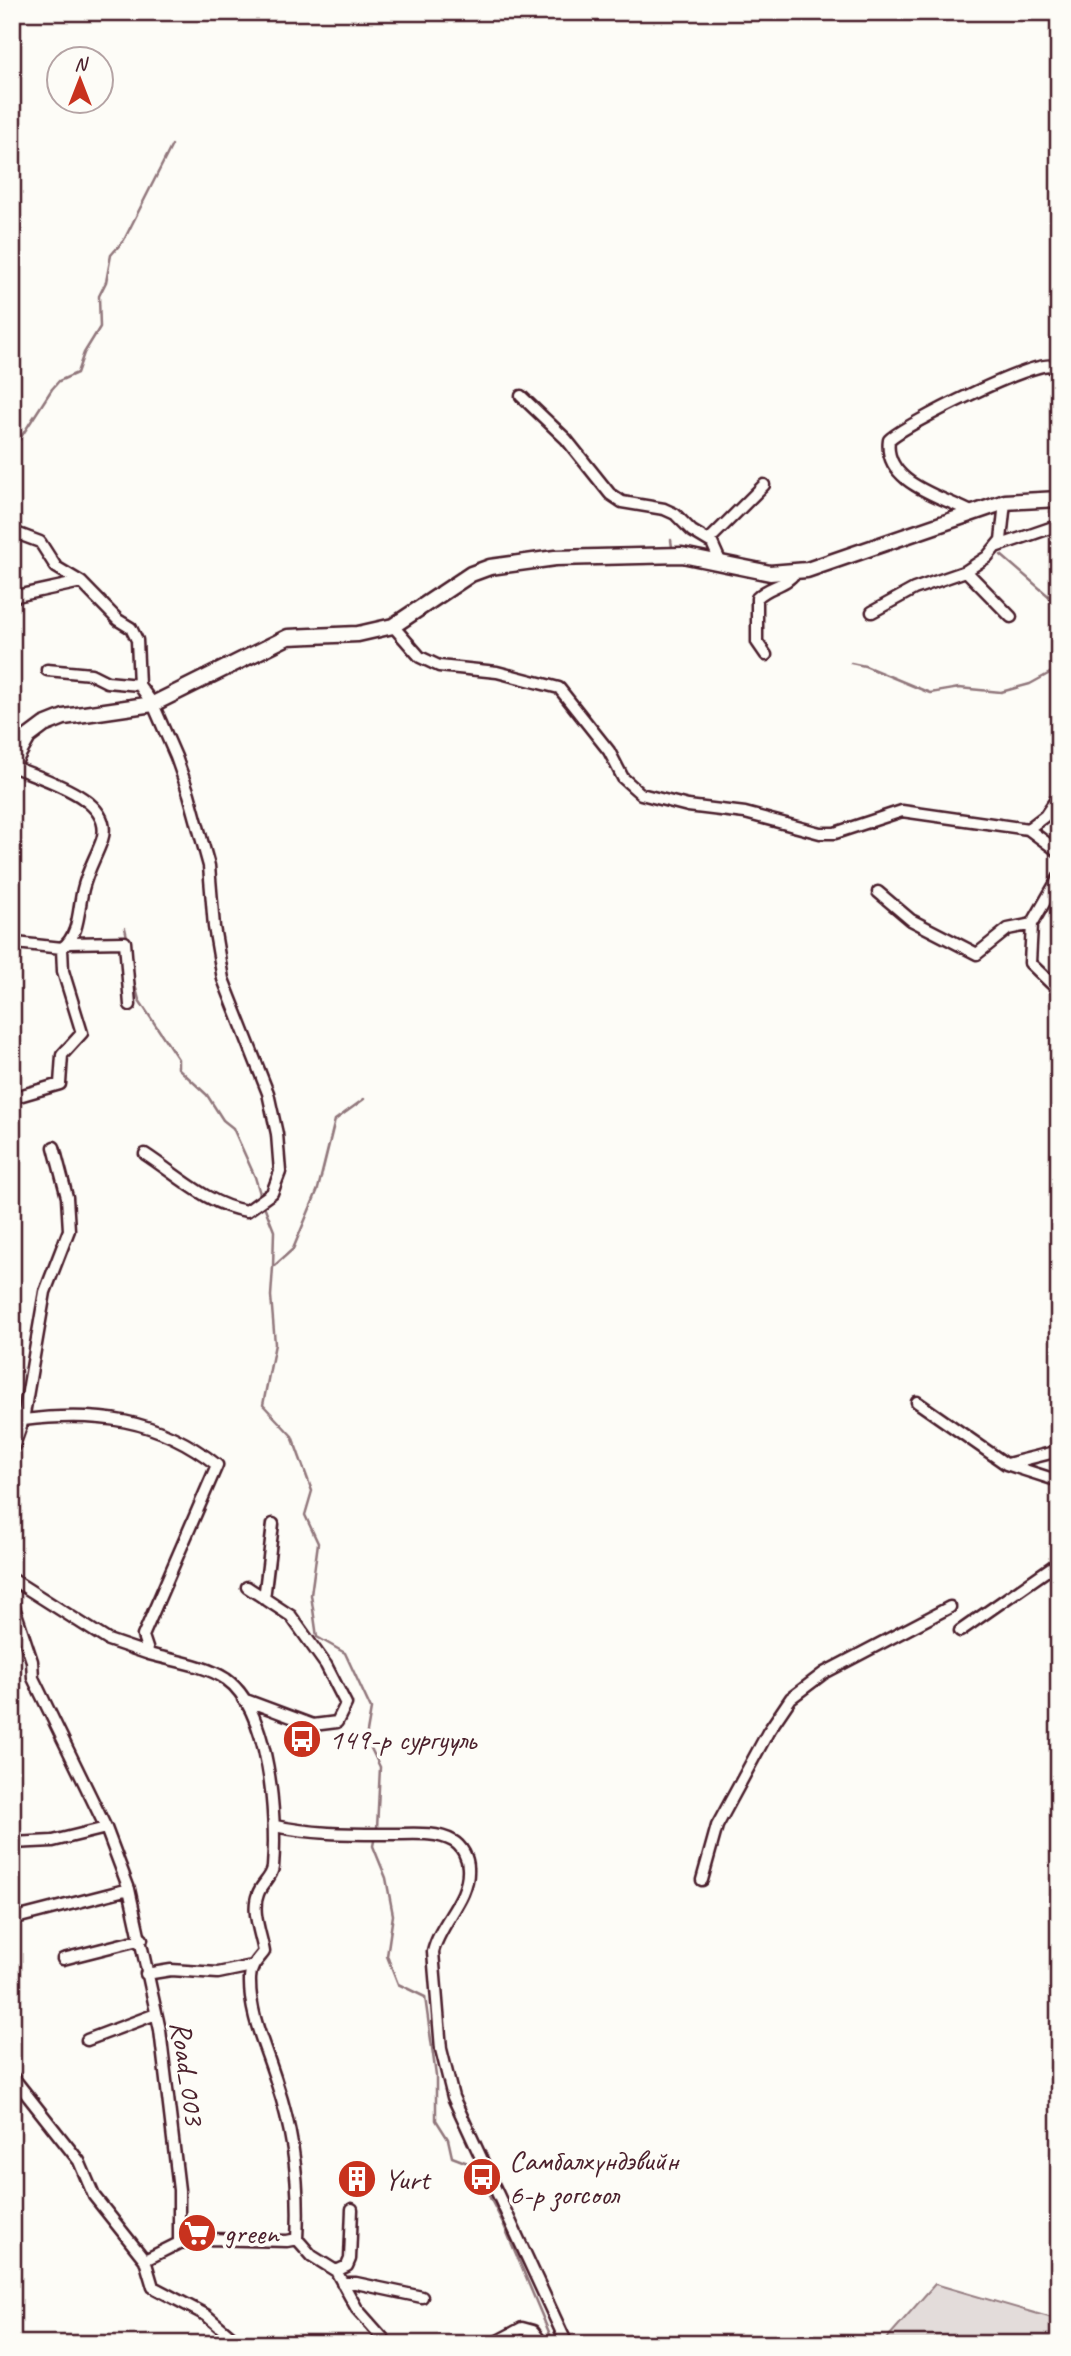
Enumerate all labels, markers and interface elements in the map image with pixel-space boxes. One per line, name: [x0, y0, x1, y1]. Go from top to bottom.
north arrow: [46, 46, 116, 116]
text: N: [74, 52, 89, 76]
bus stop icon: 149-р сургууль: [281, 1718, 323, 1760]
place label: 149-р сургууль: [329, 1720, 478, 1758]
street label: Road_003: [162, 2019, 214, 2130]
place label: Самбалхүндэвийн 6-р зогсоол: [509, 2141, 680, 2213]
bus stop icon: Самбалхүндэвийн 6-р зогсоол: [461, 2156, 503, 2198]
building icon: Yurt: [336, 2158, 378, 2200]
place label: Yurt: [384, 2160, 432, 2198]
supermarket icon: green: [176, 2212, 218, 2254]
place label: green: [224, 2214, 280, 2252]

